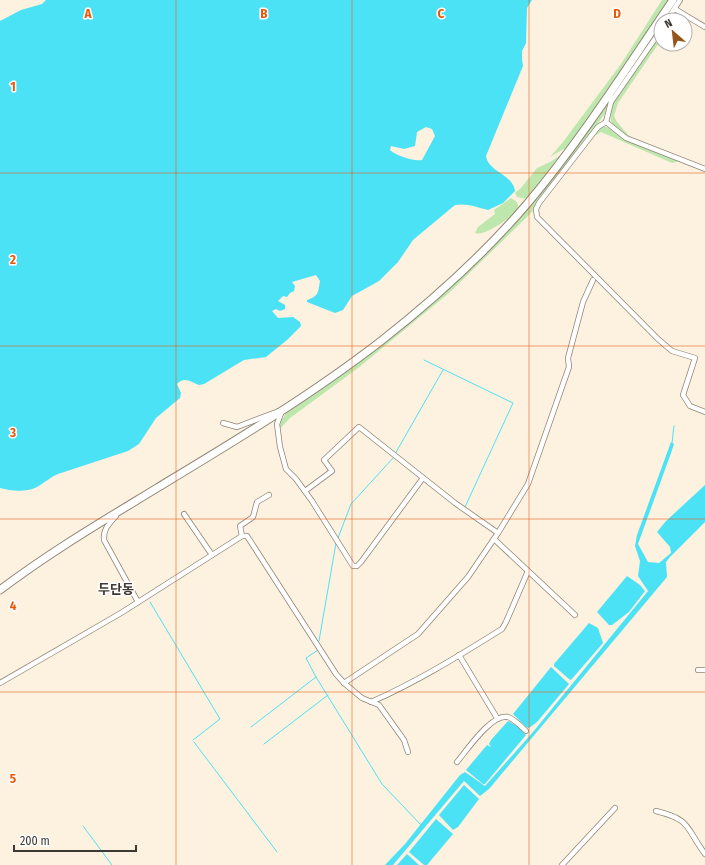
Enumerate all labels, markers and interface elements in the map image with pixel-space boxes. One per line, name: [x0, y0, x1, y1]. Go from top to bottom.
text: A: [83, 6, 92, 21]
text: B: [260, 6, 268, 21]
text: C: [438, 6, 445, 21]
text: D: [613, 6, 621, 21]
north arrow: [653, 12, 693, 52]
text: N: [663, 16, 675, 31]
text: 1: [10, 79, 16, 94]
text: 2: [9, 252, 16, 267]
text: 3: [9, 425, 16, 440]
district label: 두단동: [98, 582, 134, 597]
text: 4: [10, 598, 17, 613]
text: 5: [10, 771, 16, 786]
scale bar: [14, 827, 136, 853]
text: 200 m: [20, 834, 50, 848]

